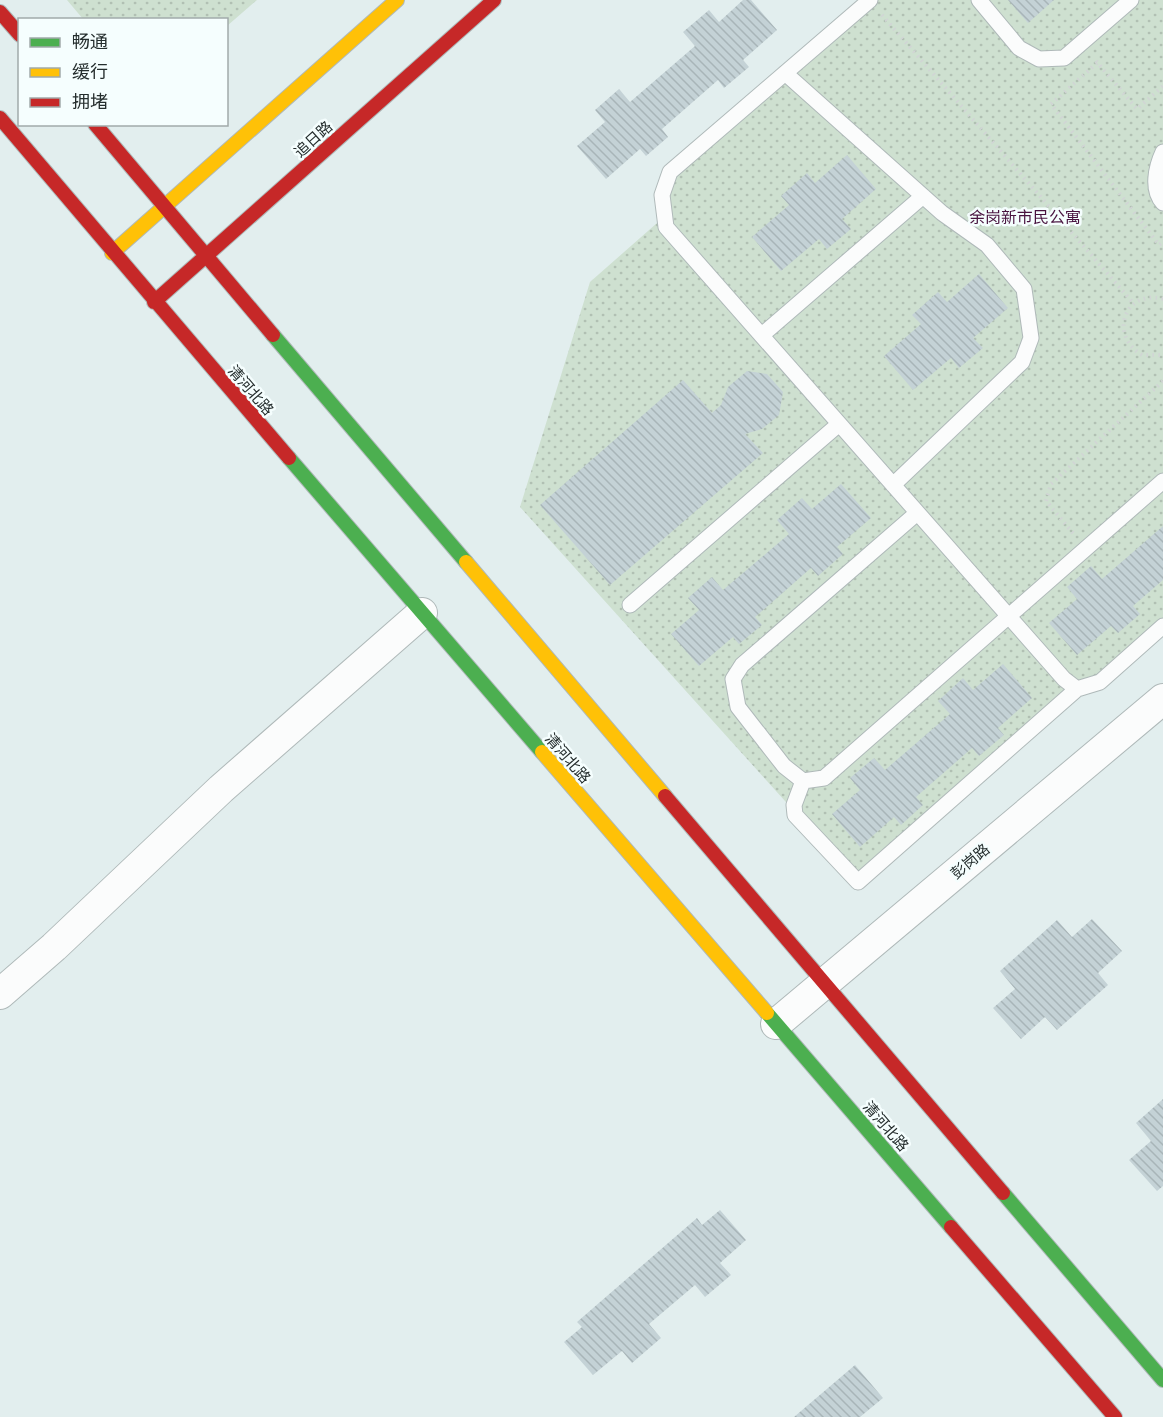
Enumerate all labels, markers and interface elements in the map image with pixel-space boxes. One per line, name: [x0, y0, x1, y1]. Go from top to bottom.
legend: [18, 18, 228, 126]
text: 畅通: [72, 30, 108, 53]
text: 缓行: [72, 60, 108, 83]
text: 拥堵: [72, 90, 108, 113]
street label: 追日路: [290, 117, 336, 161]
district label: 余岗新市民公寓: [969, 207, 1081, 227]
street label: 清河北路: [224, 361, 278, 419]
street label: 清河北路: [541, 729, 595, 787]
street label: 彭岗路: [947, 839, 993, 883]
street label: 清河北路: [859, 1097, 913, 1155]

